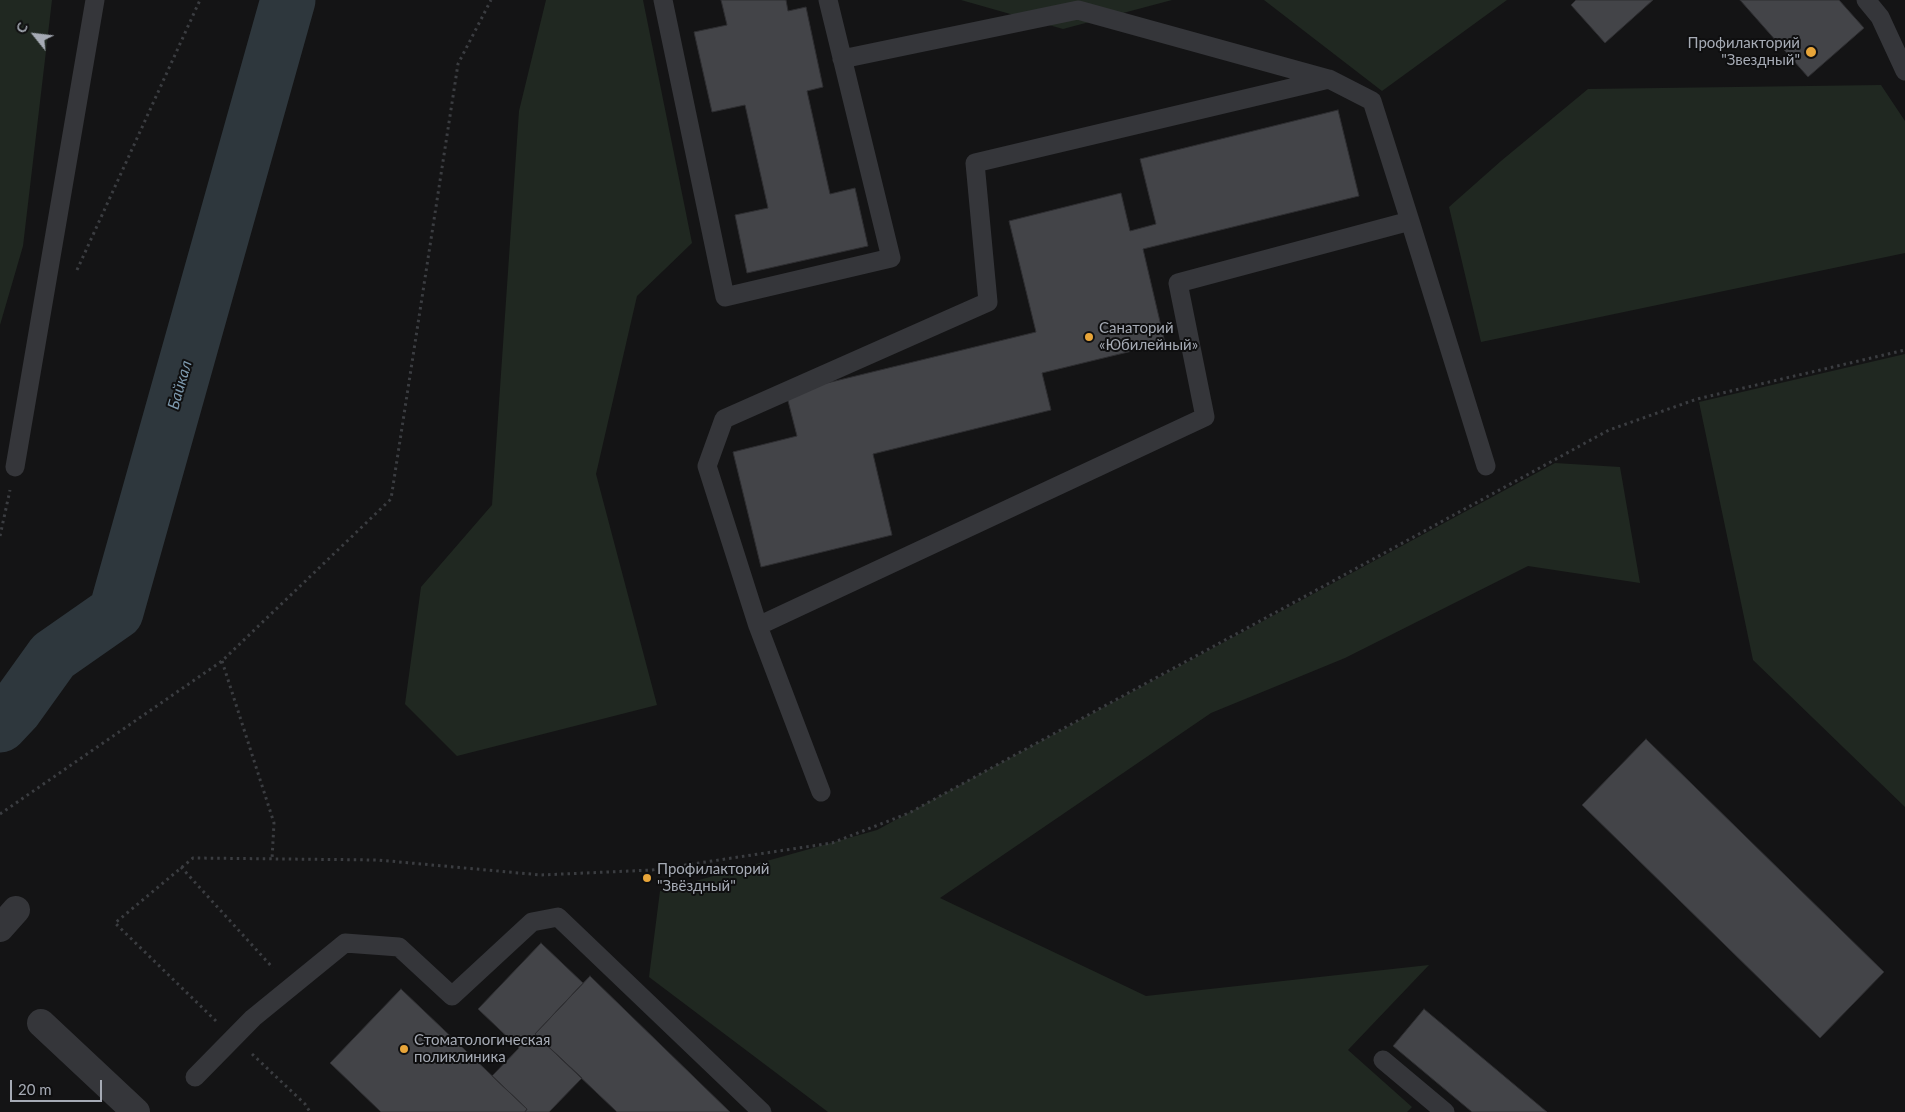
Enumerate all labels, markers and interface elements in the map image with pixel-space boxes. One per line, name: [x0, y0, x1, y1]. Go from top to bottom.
north arrow: [10, 10, 60, 60]
text: С: [12, 19, 31, 36]
place label: Профилакторий "Звездный": [1688, 34, 1800, 69]
marker: Профилакторий "Звездный": [1804, 45, 1818, 59]
place label: Санаторий «Юбилейный»: [1099, 319, 1198, 354]
marker: Санаторий «Юбилейный»: [1083, 331, 1095, 343]
water label: Байкал: [164, 358, 196, 412]
place label: Профилакторий "Звёздный": [657, 860, 769, 895]
marker: Профилакторий "Звёздный": [641, 872, 653, 884]
place label: Стоматологическая поликлиника: [414, 1031, 550, 1066]
marker: Стоматологическая поликлиника: [398, 1043, 410, 1055]
scale bar: [12, 1070, 105, 1102]
text: 20 m: [18, 1080, 52, 1098]

